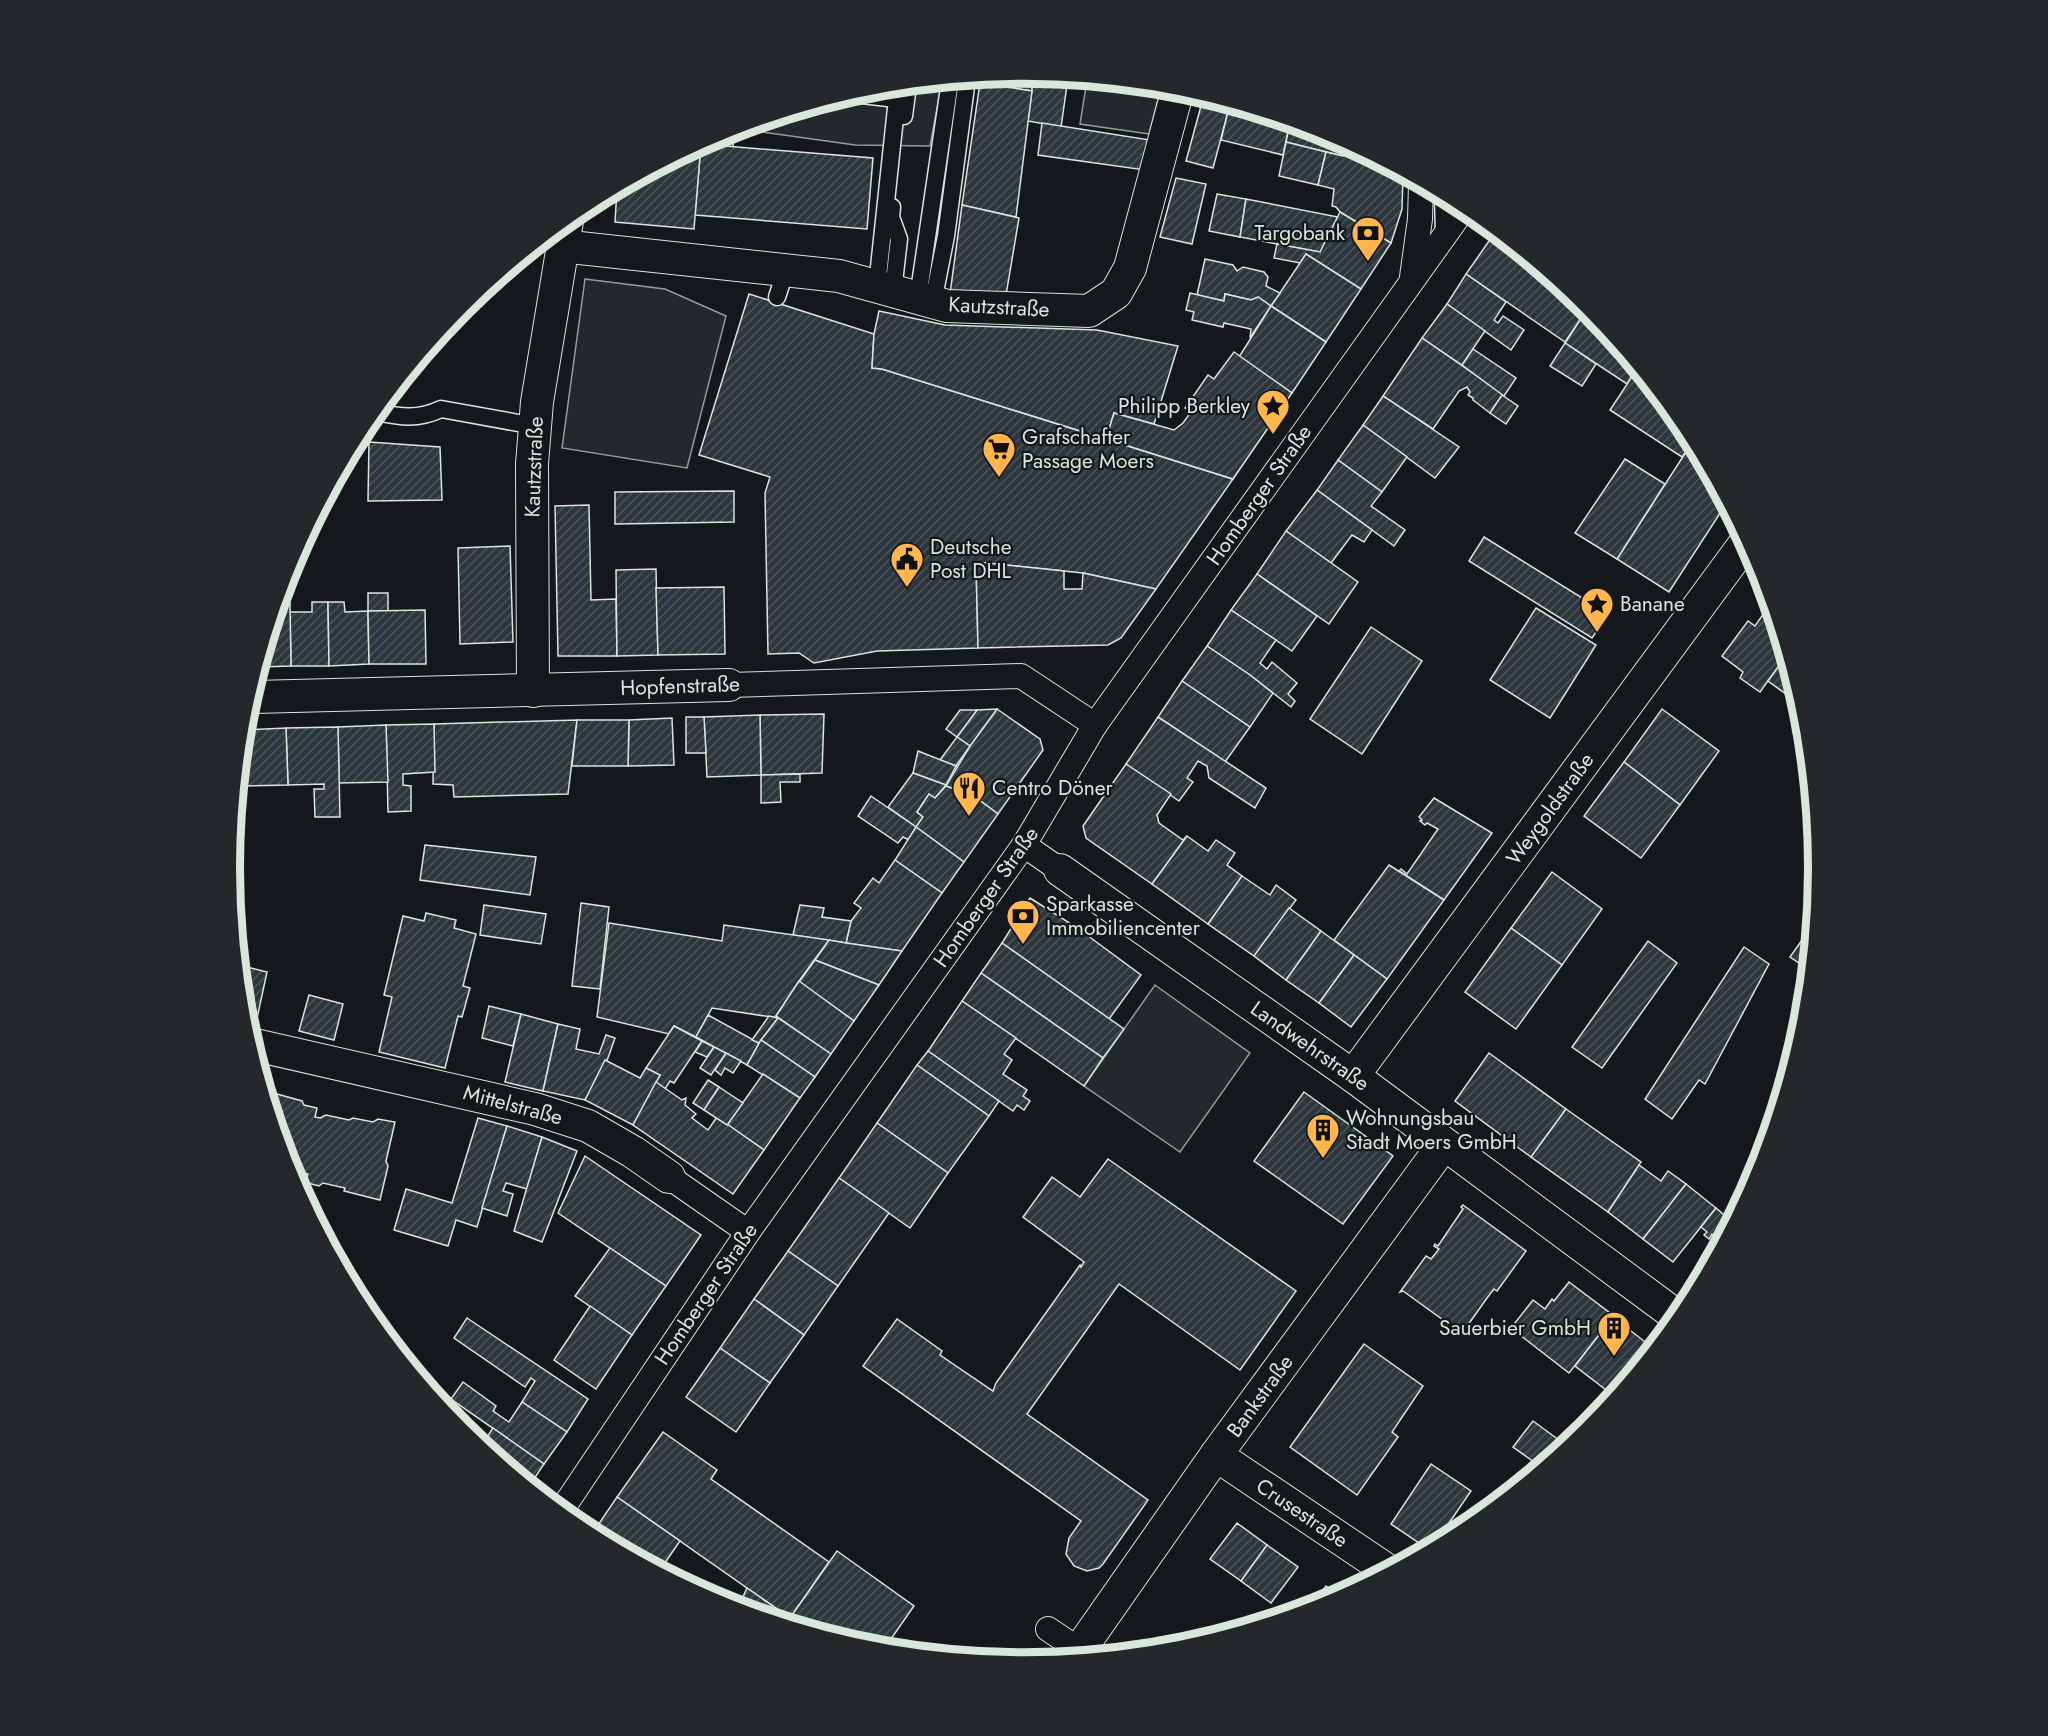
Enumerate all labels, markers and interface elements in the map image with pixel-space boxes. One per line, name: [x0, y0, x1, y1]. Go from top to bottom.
bank icon: Targobank: [1350, 215, 1386, 262]
place label: Targobank: [1255, 218, 1346, 248]
street label: Kautzstraße: [948, 289, 1050, 325]
place icon: Philipp Berkley: [1255, 388, 1291, 435]
place label: Philipp Berkley: [1118, 391, 1251, 421]
street label: Kautzstraße: [517, 416, 551, 518]
street label: Homberger Straße: [1199, 419, 1319, 571]
place label: Grafschafter Passage Moers: [1022, 422, 1154, 476]
supermarket icon: Grafschafter Passage Moers: [981, 431, 1017, 478]
place label: Deutsche Post DHL: [930, 532, 1012, 586]
public building icon: Deutsche Post DHL: [889, 541, 925, 588]
place icon: Banane: [1579, 586, 1615, 633]
place label: Banane: [1620, 589, 1685, 619]
street label: Hopfenstraße: [620, 669, 741, 703]
street label: Weygoldstraße: [1499, 747, 1601, 871]
restaurant icon: Centro Döner: [951, 770, 987, 817]
place label: Centro Döner: [992, 773, 1114, 803]
street label: Homberger Straße: [926, 821, 1046, 973]
place label: Sparkasse Immobiliencenter: [1046, 889, 1201, 943]
bank icon: Sparkasse Immobiliencenter: [1005, 898, 1041, 945]
street label: Landwehrstraße: [1244, 994, 1376, 1098]
street label: Mittelstraße: [460, 1077, 566, 1133]
place label: Wohnungsbau Stadt Moers GmbH: [1346, 1103, 1517, 1157]
building icon: Wohnungsbau Stadt Moers GmbH: [1305, 1112, 1341, 1159]
street label: Homberger Straße: [647, 1217, 765, 1371]
building icon: Sauerbier GmbH: [1596, 1310, 1632, 1357]
place label: Sauerbier GmbH: [1439, 1313, 1591, 1343]
street label: Bankstraße: [1220, 1348, 1300, 1443]
street label: Crusestraße: [1250, 1471, 1354, 1555]

